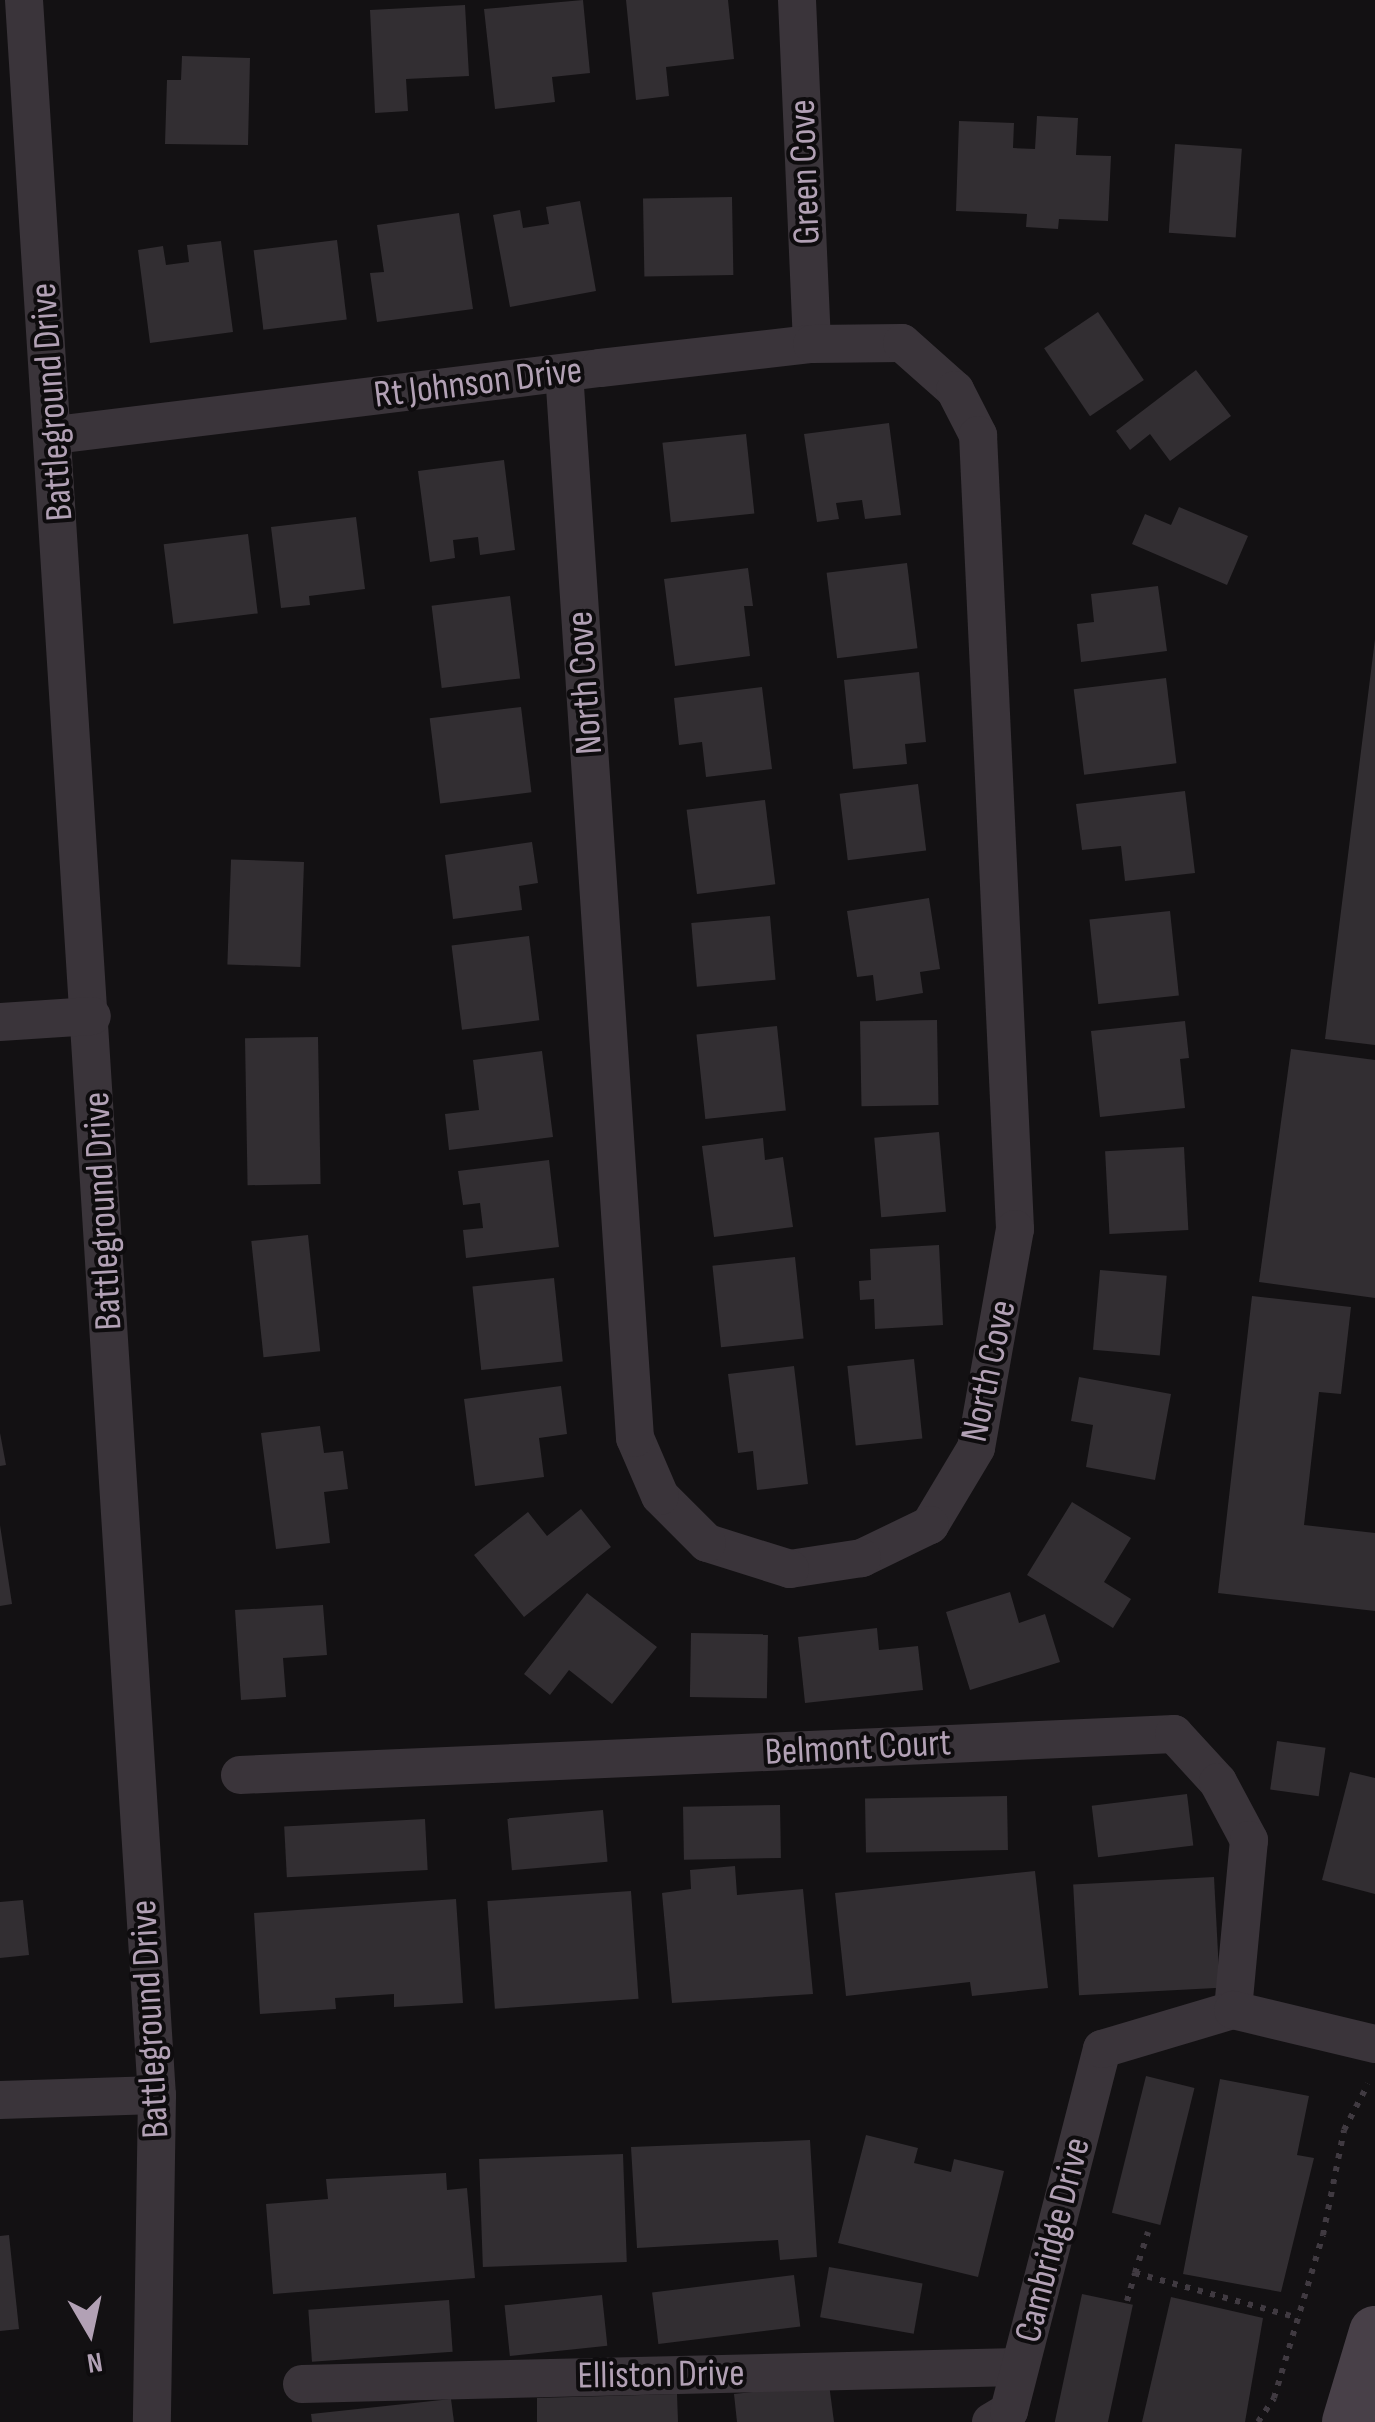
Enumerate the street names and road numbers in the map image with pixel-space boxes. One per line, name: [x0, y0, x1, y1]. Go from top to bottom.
street label: Green Cove: [780, 99, 830, 245]
street label: Battleground Drive: [21, 281, 83, 523]
street label: Rt Johnson Drive: [371, 348, 585, 418]
street label: North Cove: [557, 610, 613, 756]
street label: Battleground Drive: [74, 1091, 132, 1331]
street label: North Cove: [952, 1296, 1026, 1446]
street label: Belmont Court: [764, 1720, 952, 1776]
street label: Battleground Drive: [121, 1899, 179, 2139]
street label: Cambridge Drive: [1006, 2133, 1100, 2347]
street label: Elliston Drive: [577, 2351, 745, 2399]

